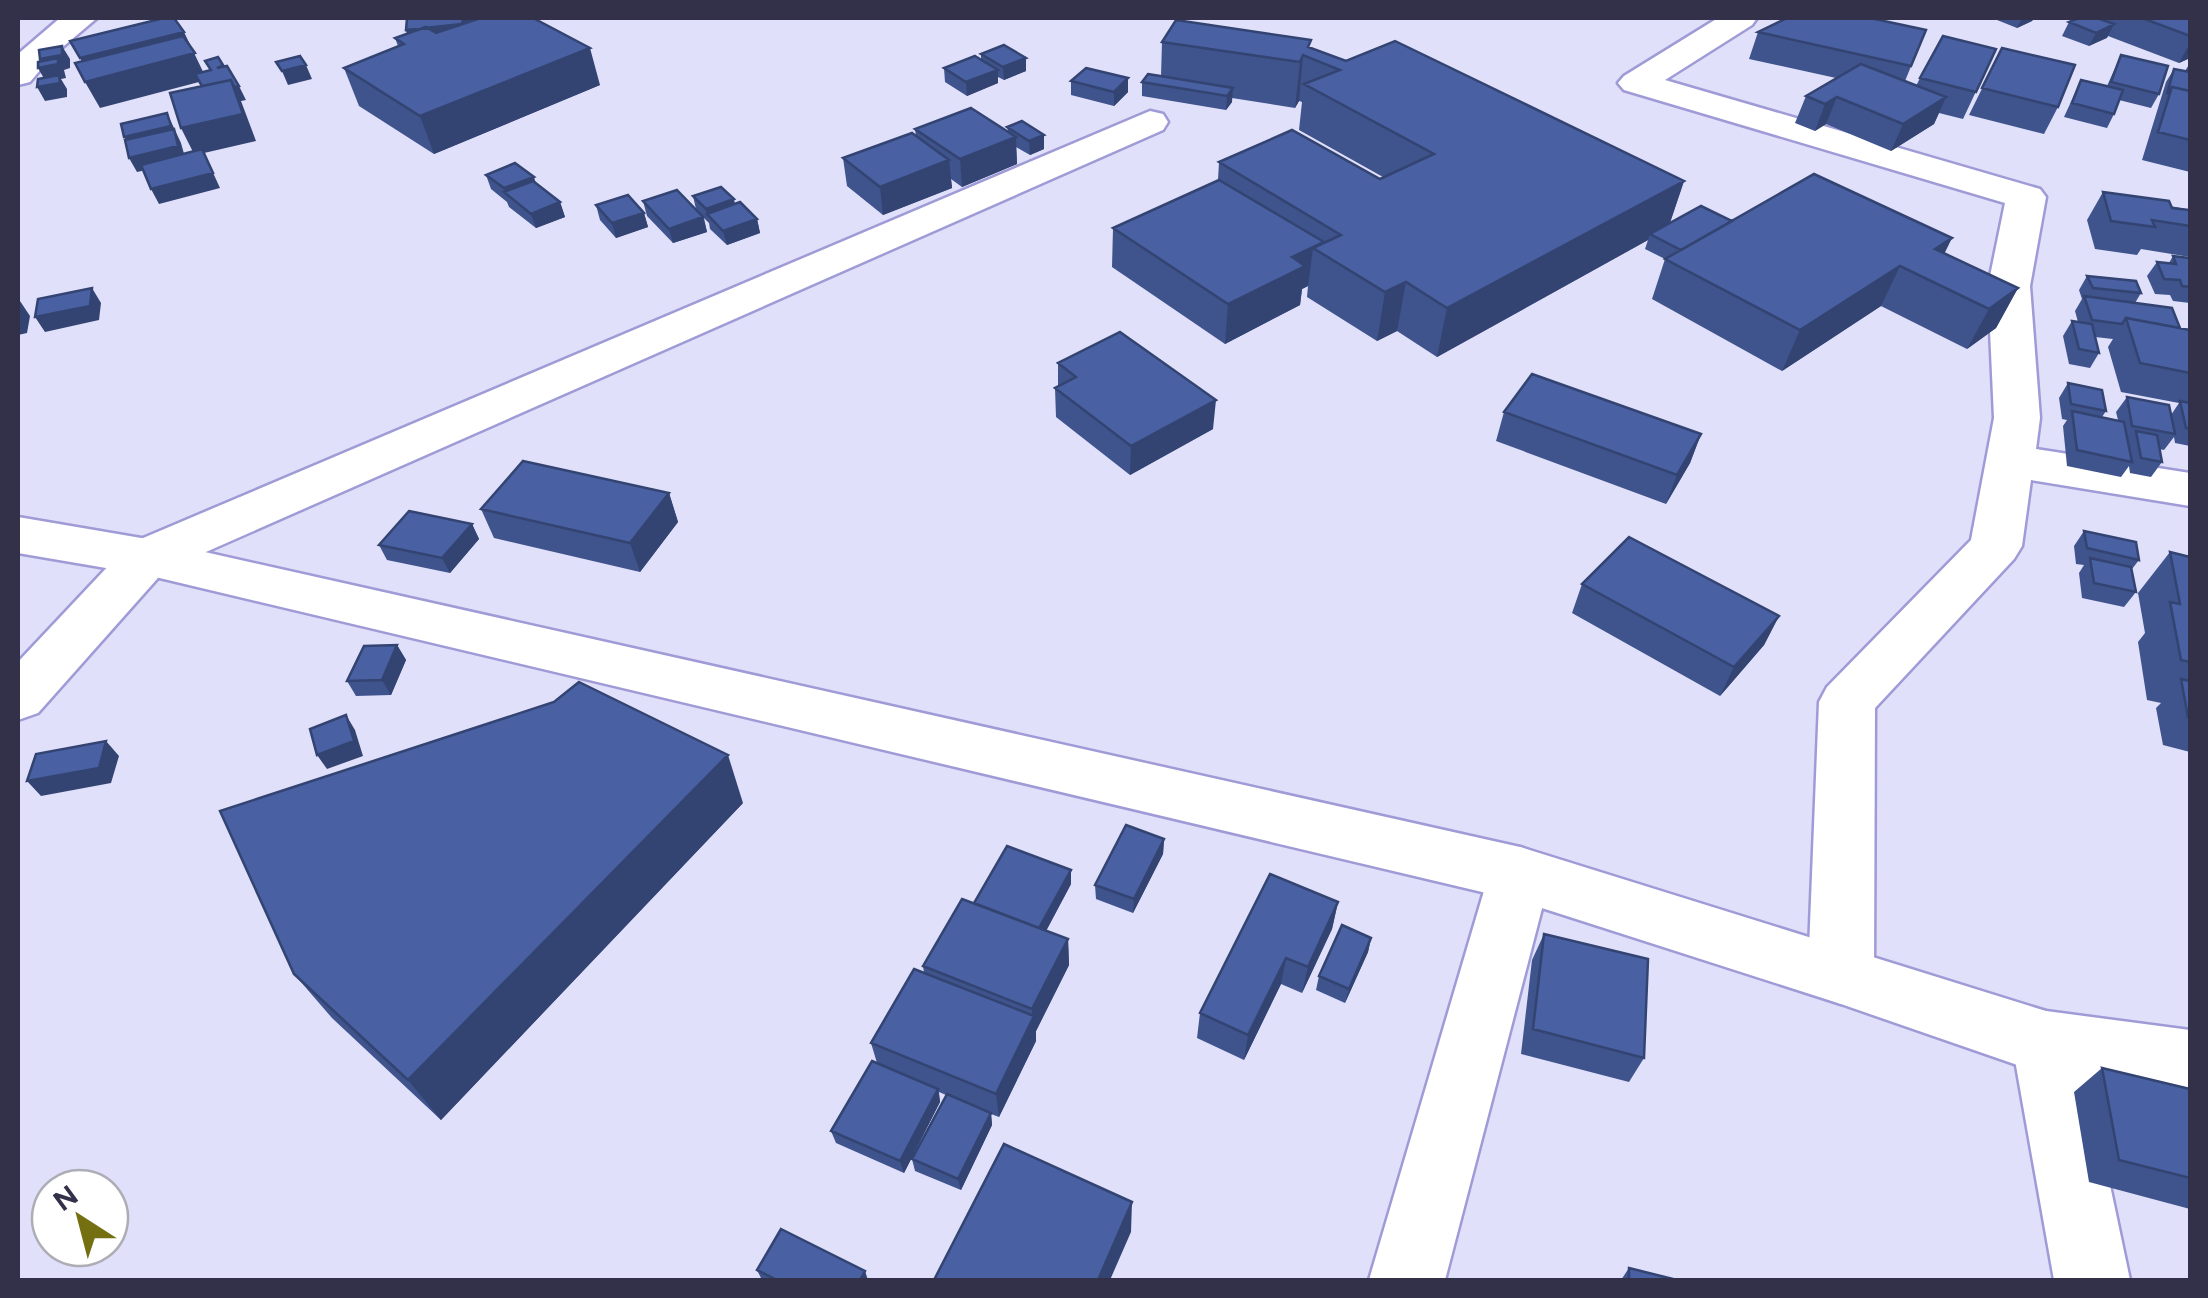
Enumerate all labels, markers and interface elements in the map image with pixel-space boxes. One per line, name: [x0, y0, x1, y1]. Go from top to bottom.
north arrow: [30, 1168, 130, 1268]
text: N: [47, 1178, 84, 1218]

